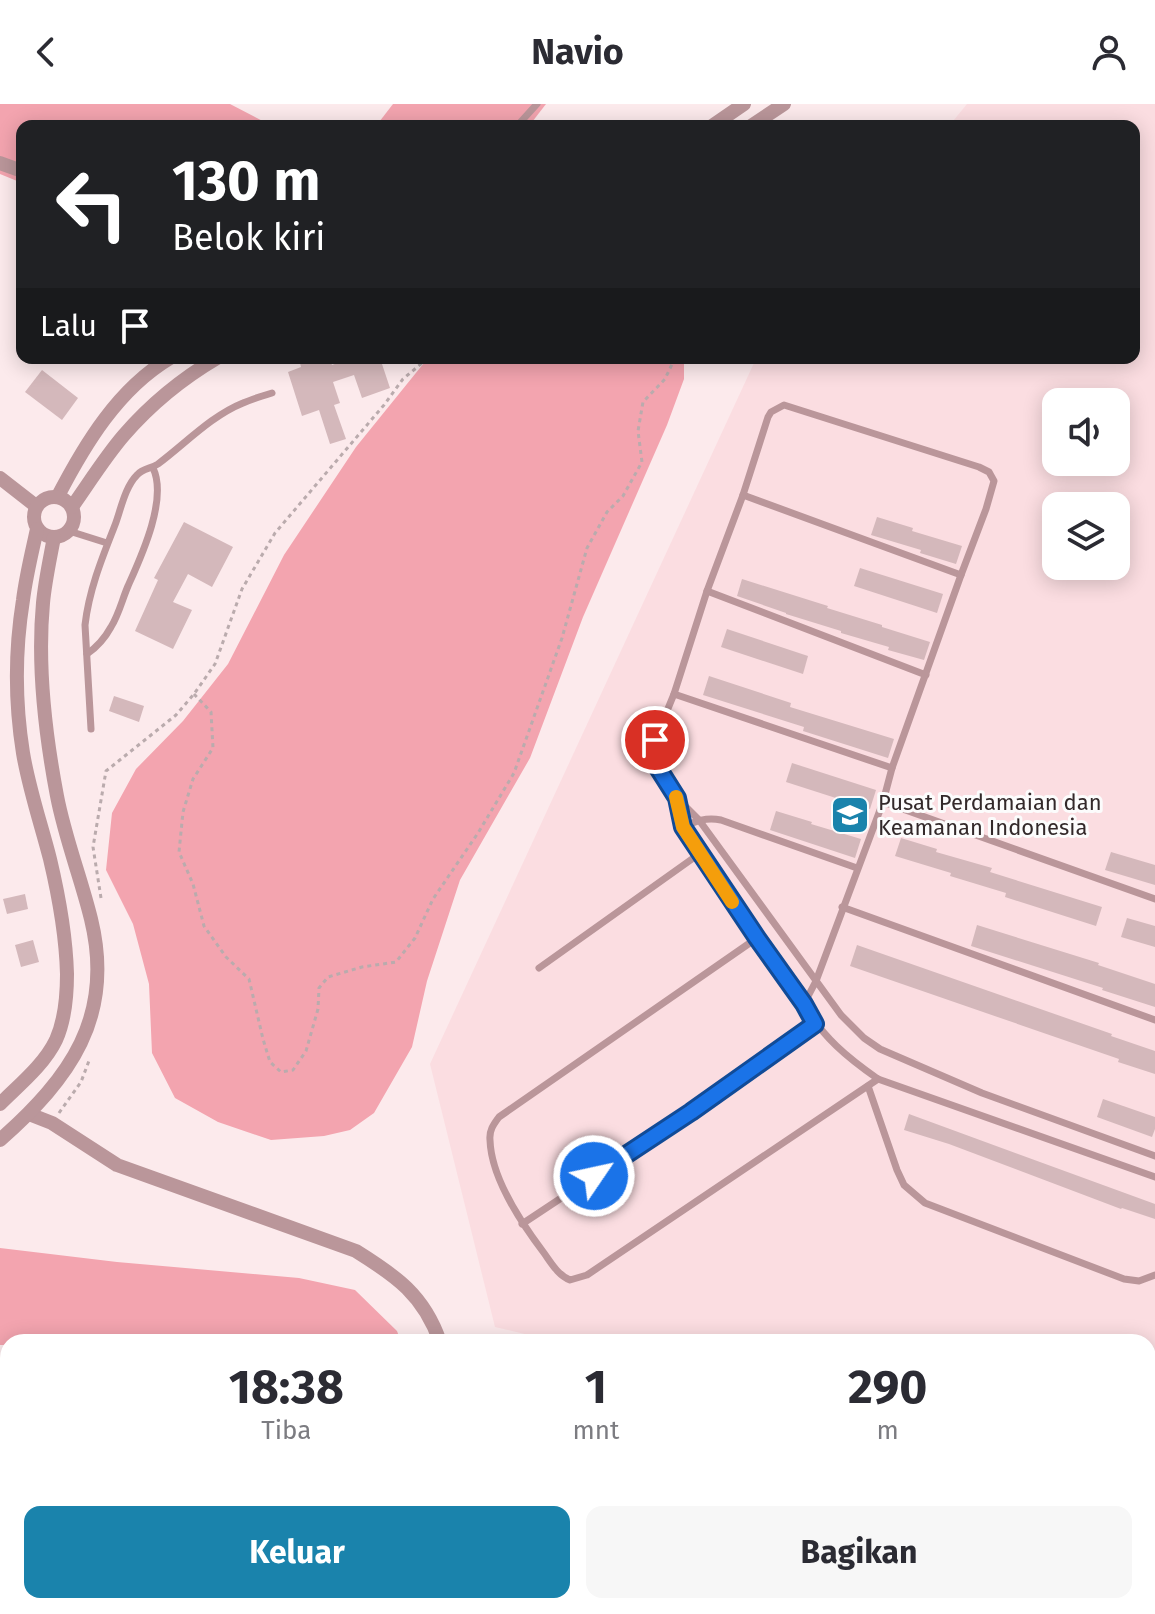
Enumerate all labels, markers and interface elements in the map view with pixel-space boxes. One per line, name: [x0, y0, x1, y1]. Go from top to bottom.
icon: back: [24, 30, 68, 74]
text: Navio: [531, 30, 624, 74]
icon: person: [1087, 30, 1131, 74]
text: 130 m: [172, 148, 320, 215]
icon: left: [40, 152, 144, 256]
text: Belok kiri: [172, 216, 326, 260]
icon: arrive: [113, 304, 157, 348]
text: Lalu: [40, 308, 97, 344]
map controls: [1042, 388, 1130, 580]
button: sound: [1042, 388, 1130, 476]
button: layers: [1042, 492, 1130, 580]
pin: [621, 706, 689, 774]
icon: arrive: [633, 718, 677, 762]
place label: Pusat Perdamaian dan Keamanan Indonesia: [878, 789, 1102, 841]
school or university icon: Pusat Perdamaian dan Keamanan Indonesia: [829, 794, 871, 836]
position arrow: [552, 1134, 636, 1218]
text: 18:38: [229, 1358, 344, 1416]
text: 1: [585, 1358, 607, 1416]
text: 290: [848, 1358, 927, 1416]
text: Tiba: [261, 1415, 311, 1446]
text: mnt: [573, 1415, 619, 1446]
text: m: [877, 1415, 899, 1446]
button: Keluar: [24, 1506, 570, 1598]
button: Bagikan: [586, 1506, 1132, 1598]

